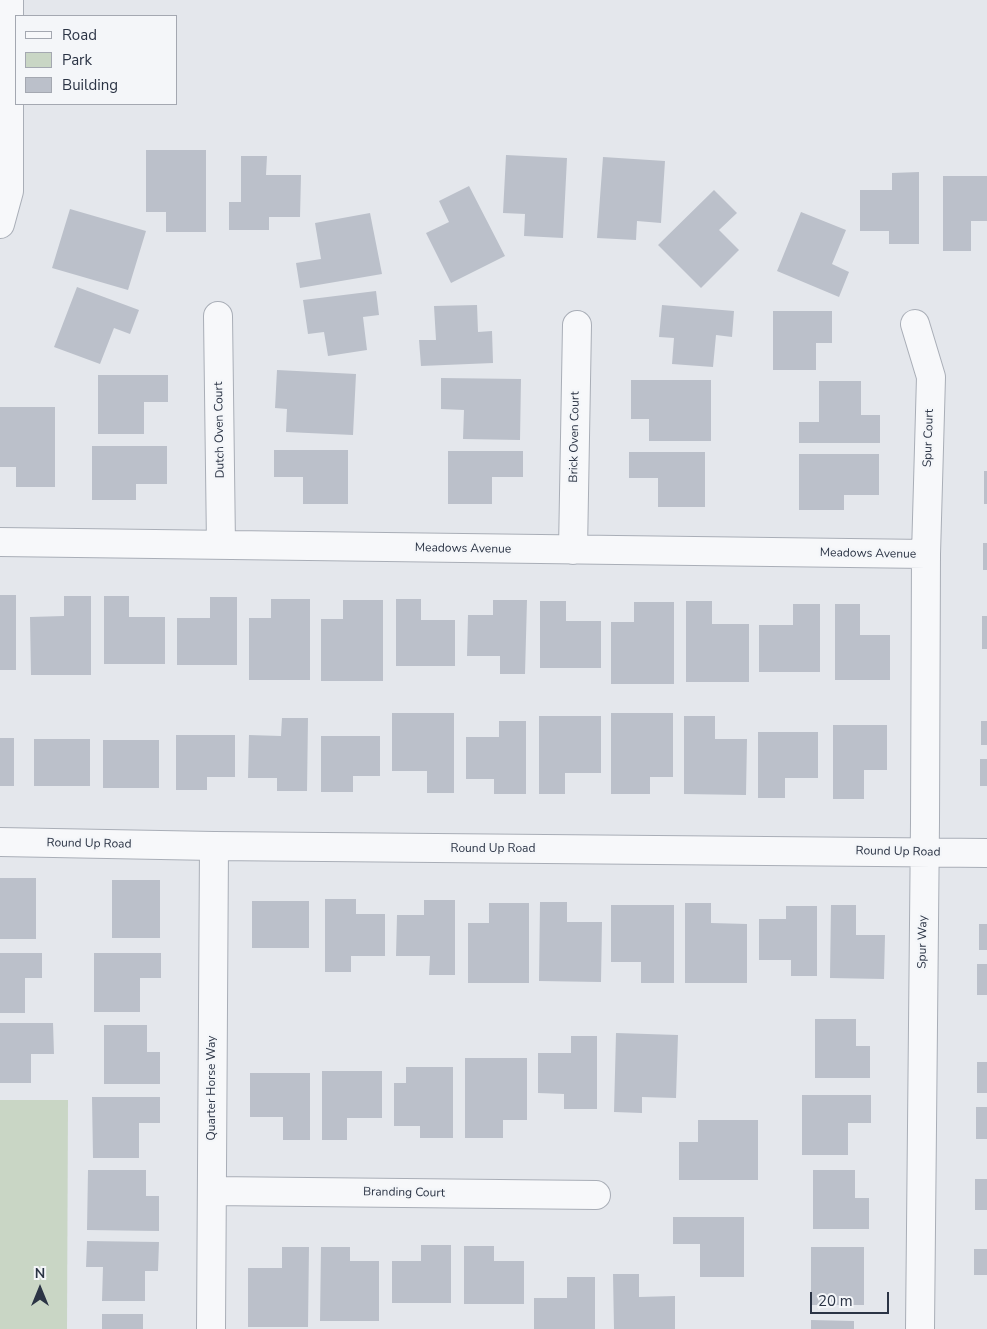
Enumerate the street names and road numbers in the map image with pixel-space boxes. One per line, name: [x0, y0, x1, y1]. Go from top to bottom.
street label: Dutch Oven Court: [212, 382, 228, 478]
street label: Brick Oven Court: [567, 391, 583, 483]
street label: Spur Court: [921, 409, 937, 467]
street label: Meadows Avenue: [415, 541, 511, 557]
street label: Meadows Avenue: [820, 546, 916, 562]
street label: Round Up Road: [46, 836, 132, 852]
street label: Round Up Road: [451, 842, 535, 856]
street label: Round Up Road: [855, 844, 941, 860]
street label: Spur Way: [915, 915, 931, 969]
street label: Quarter Horse Way: [205, 1035, 219, 1141]
street label: Branding Court: [363, 1185, 445, 1201]

